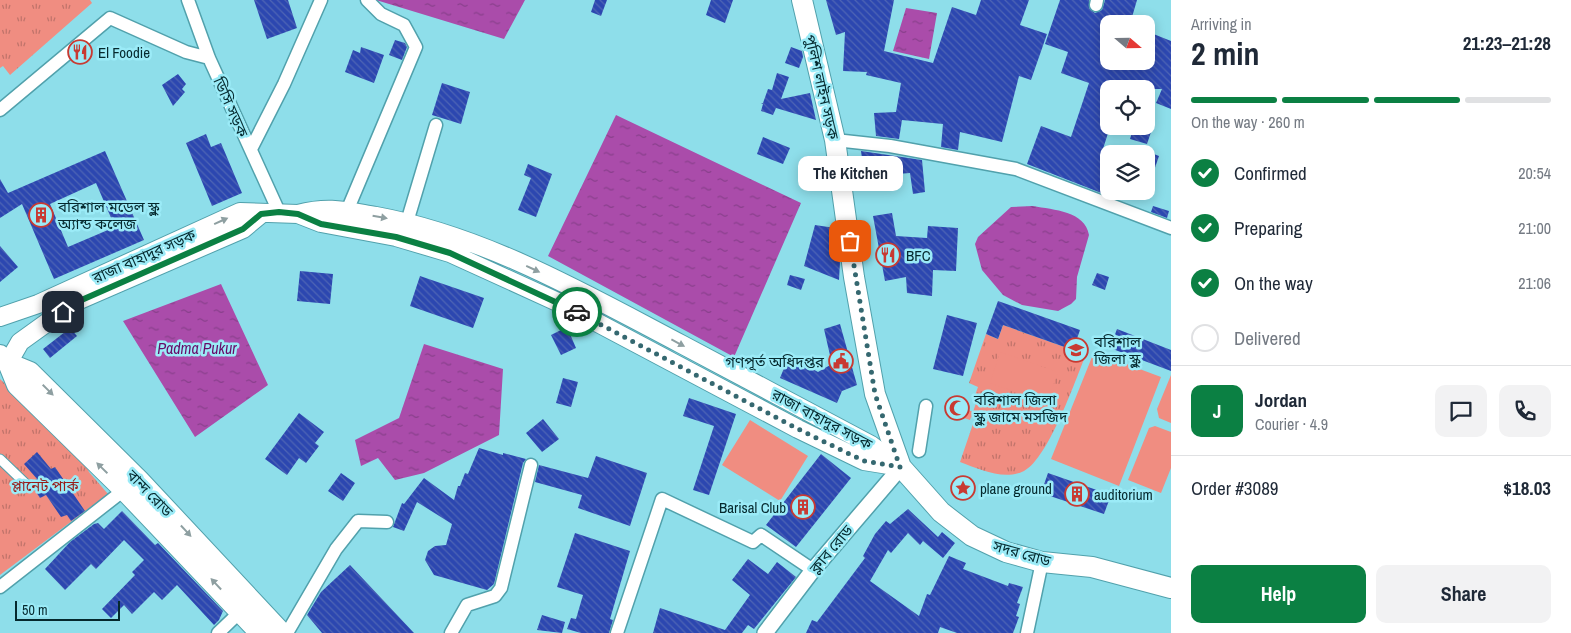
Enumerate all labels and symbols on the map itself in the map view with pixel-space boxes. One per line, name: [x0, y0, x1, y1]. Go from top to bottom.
north arrow: [1100, 15, 1155, 70]
street label: পুলিশ লাইন সড়ক: [800, 33, 844, 142]
restaurant icon: El Foodie: [67, 39, 93, 65]
place label: El Foodie: [98, 42, 150, 63]
street label: ডিসি সড়ক: [208, 73, 254, 141]
callout: The Kitchen: [798, 156, 902, 191]
place label: বরিশাল মডেল স্কুল অ্যান্ড কলেজ: [57, 196, 160, 234]
building icon: বরিশাল মডেল স্কুল অ্যান্ড কলেজ: [28, 202, 54, 228]
one-way arrow: [372, 213, 388, 221]
one-way arrow: [214, 216, 228, 224]
pin: [829, 220, 871, 262]
street label: রাজা বাহাদুর সড়ক: [88, 223, 200, 289]
restaurant icon: BFC: [875, 242, 901, 268]
place label: BFC: [906, 245, 931, 266]
one-way arrow: [526, 266, 540, 274]
courier: [552, 287, 602, 337]
pin: [42, 291, 84, 333]
place label: বরিশাল জিলা স্কুল: [1093, 331, 1142, 369]
water label: Padma Pukur: [157, 337, 237, 359]
school or university icon: বরিশাল জিলা স্কুল: [1063, 337, 1089, 363]
one-way arrow: [671, 339, 685, 347]
public building icon: গণপূর্ত অধিদপ্তর: [828, 348, 854, 374]
place label: গণপূর্ত অধিদপ্তর: [725, 351, 825, 372]
street label: রাজা বাহাদুর সড়ক: [767, 383, 877, 455]
one-way arrow: [42, 384, 54, 396]
place label: বরিশাল জিলা স্কুল জামে মসজিদ: [973, 389, 1068, 427]
mosque icon: বরিশাল জিলা স্কুল জামে মসজিদ: [944, 395, 970, 421]
one-way arrow: [96, 462, 108, 474]
street label: বান্দ রোড: [122, 464, 178, 521]
park label: প্লানেট পার্ক: [11, 475, 80, 496]
place icon: plane ground: [950, 475, 976, 501]
place label: plane ground: [980, 478, 1052, 499]
building icon: auditorium: [1064, 481, 1090, 507]
place label: auditorium: [1094, 484, 1153, 505]
building icon: Barisal Club: [790, 494, 816, 520]
place label: Barisal Club: [719, 497, 786, 518]
street label: ক্লাব রোড: [804, 520, 858, 578]
one-way arrow: [180, 525, 192, 537]
street label: সদর রোড: [990, 534, 1054, 571]
one-way arrow: [210, 579, 222, 591]
scale bar: [15, 598, 120, 621]

